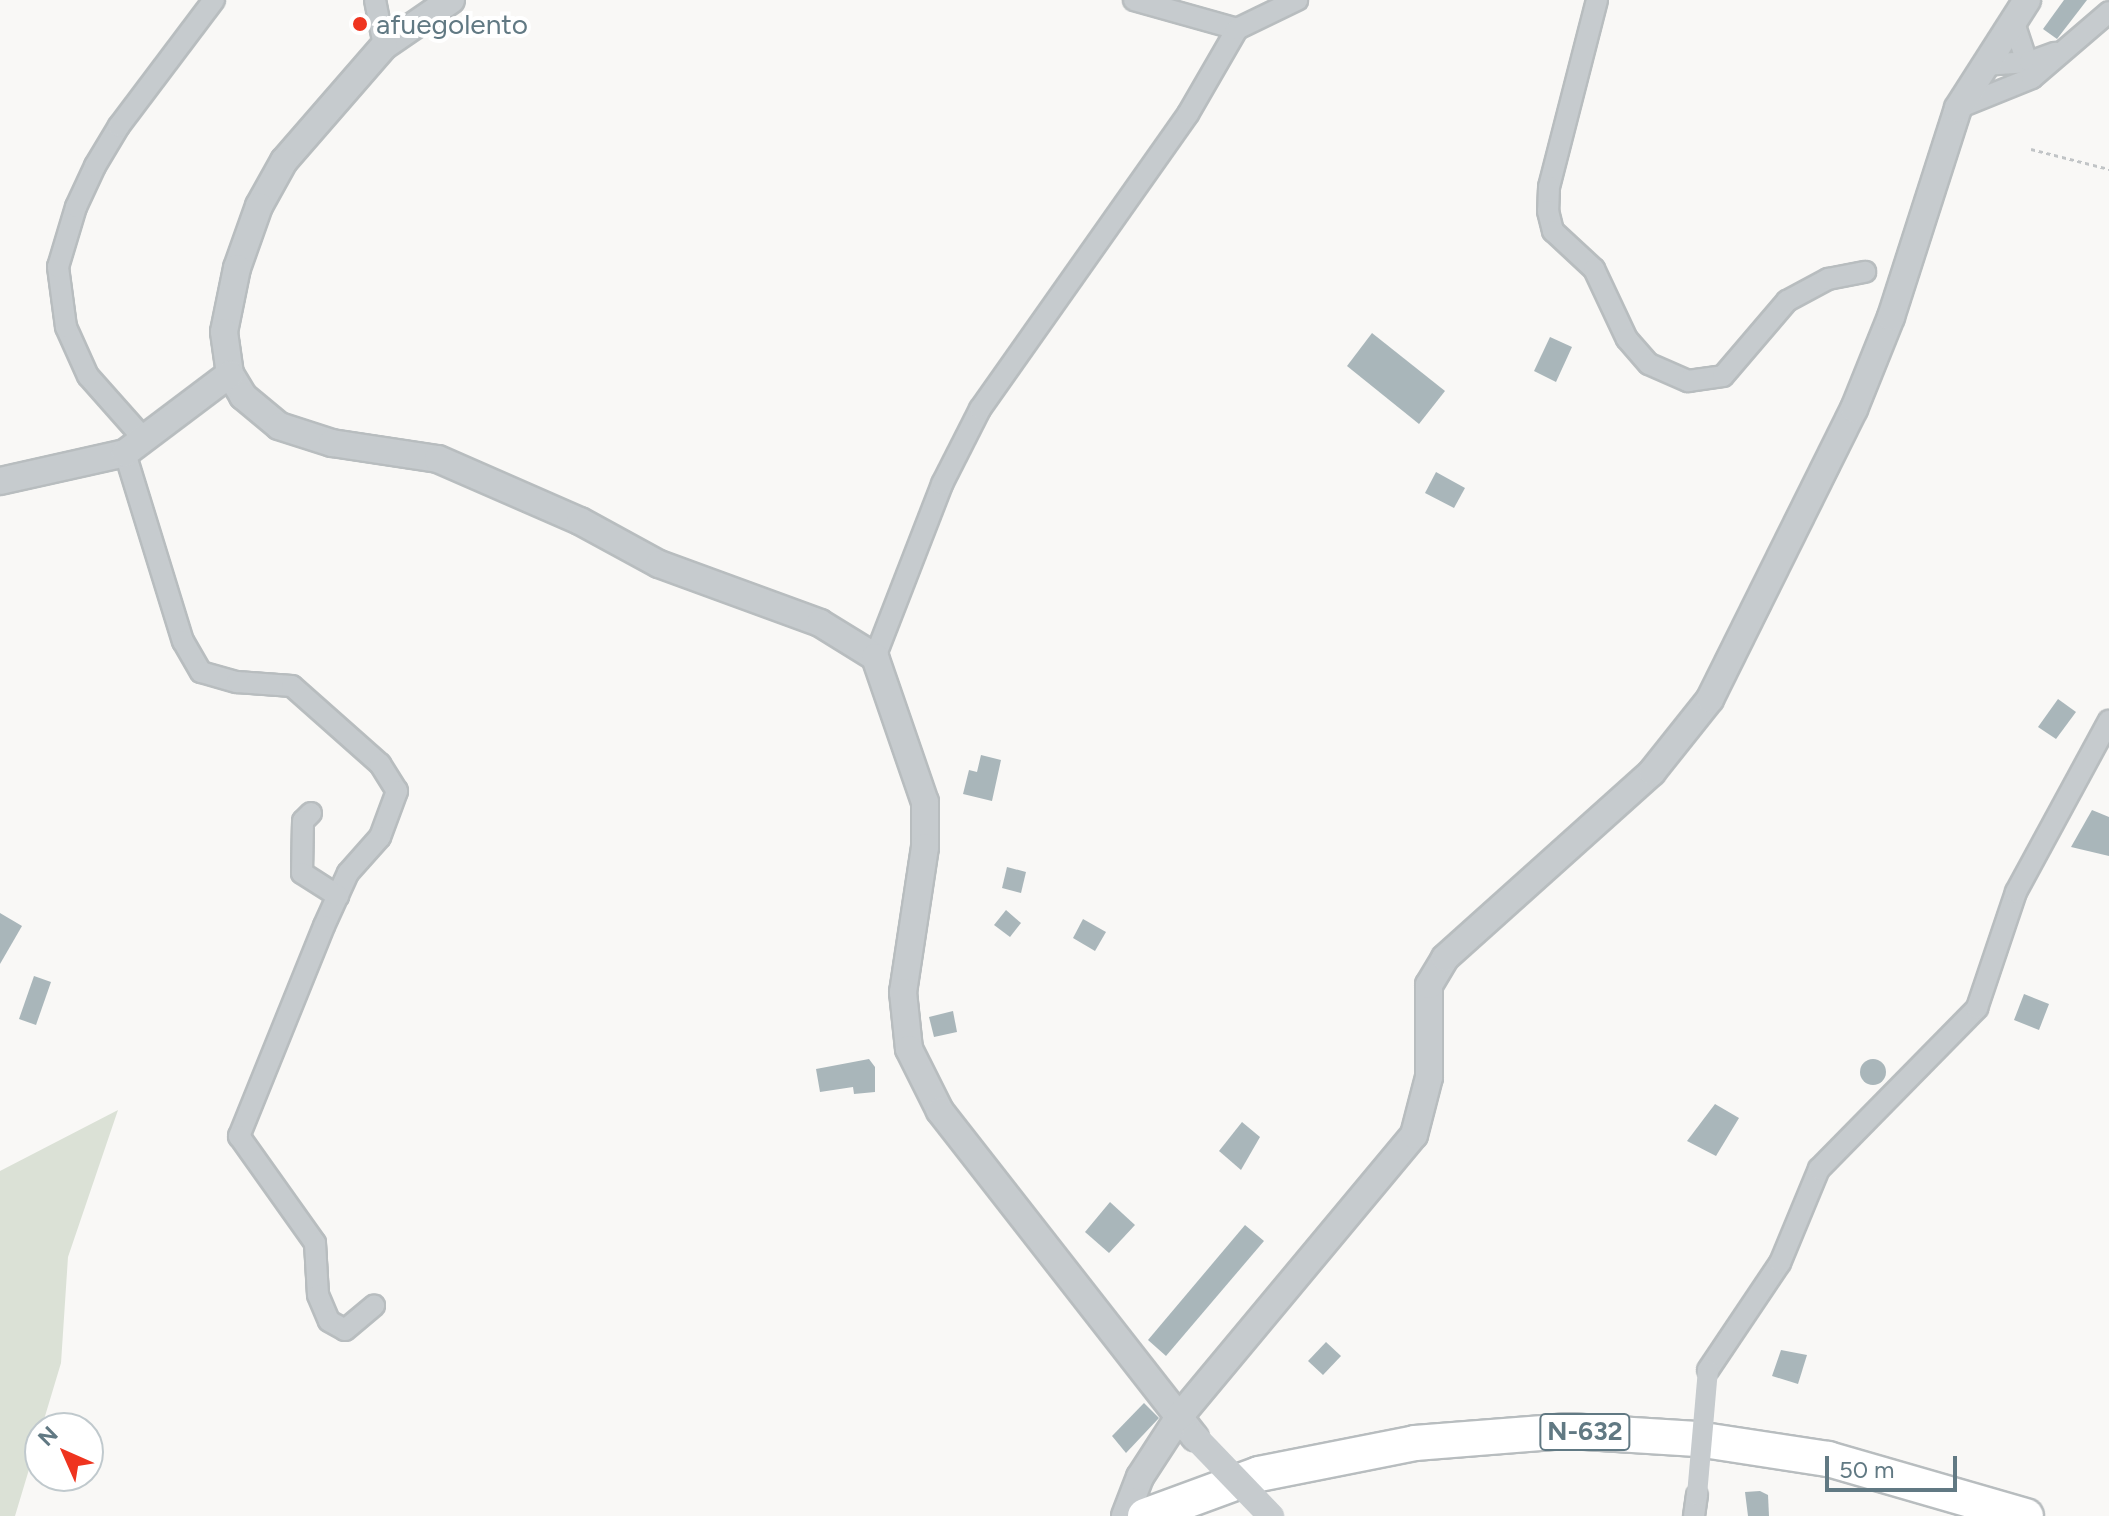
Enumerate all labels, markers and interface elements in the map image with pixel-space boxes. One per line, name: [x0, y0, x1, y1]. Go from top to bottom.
place label: afuegolento: [376, 7, 528, 41]
marker: afuegolento: [351, 15, 369, 33]
road number: N-632: [1539, 1410, 1631, 1454]
north arrow: [24, 1412, 104, 1492]
text: N: [33, 1421, 64, 1452]
scale bar: [1829, 1440, 1961, 1490]
text: 50 m: [1839, 1455, 1895, 1484]

